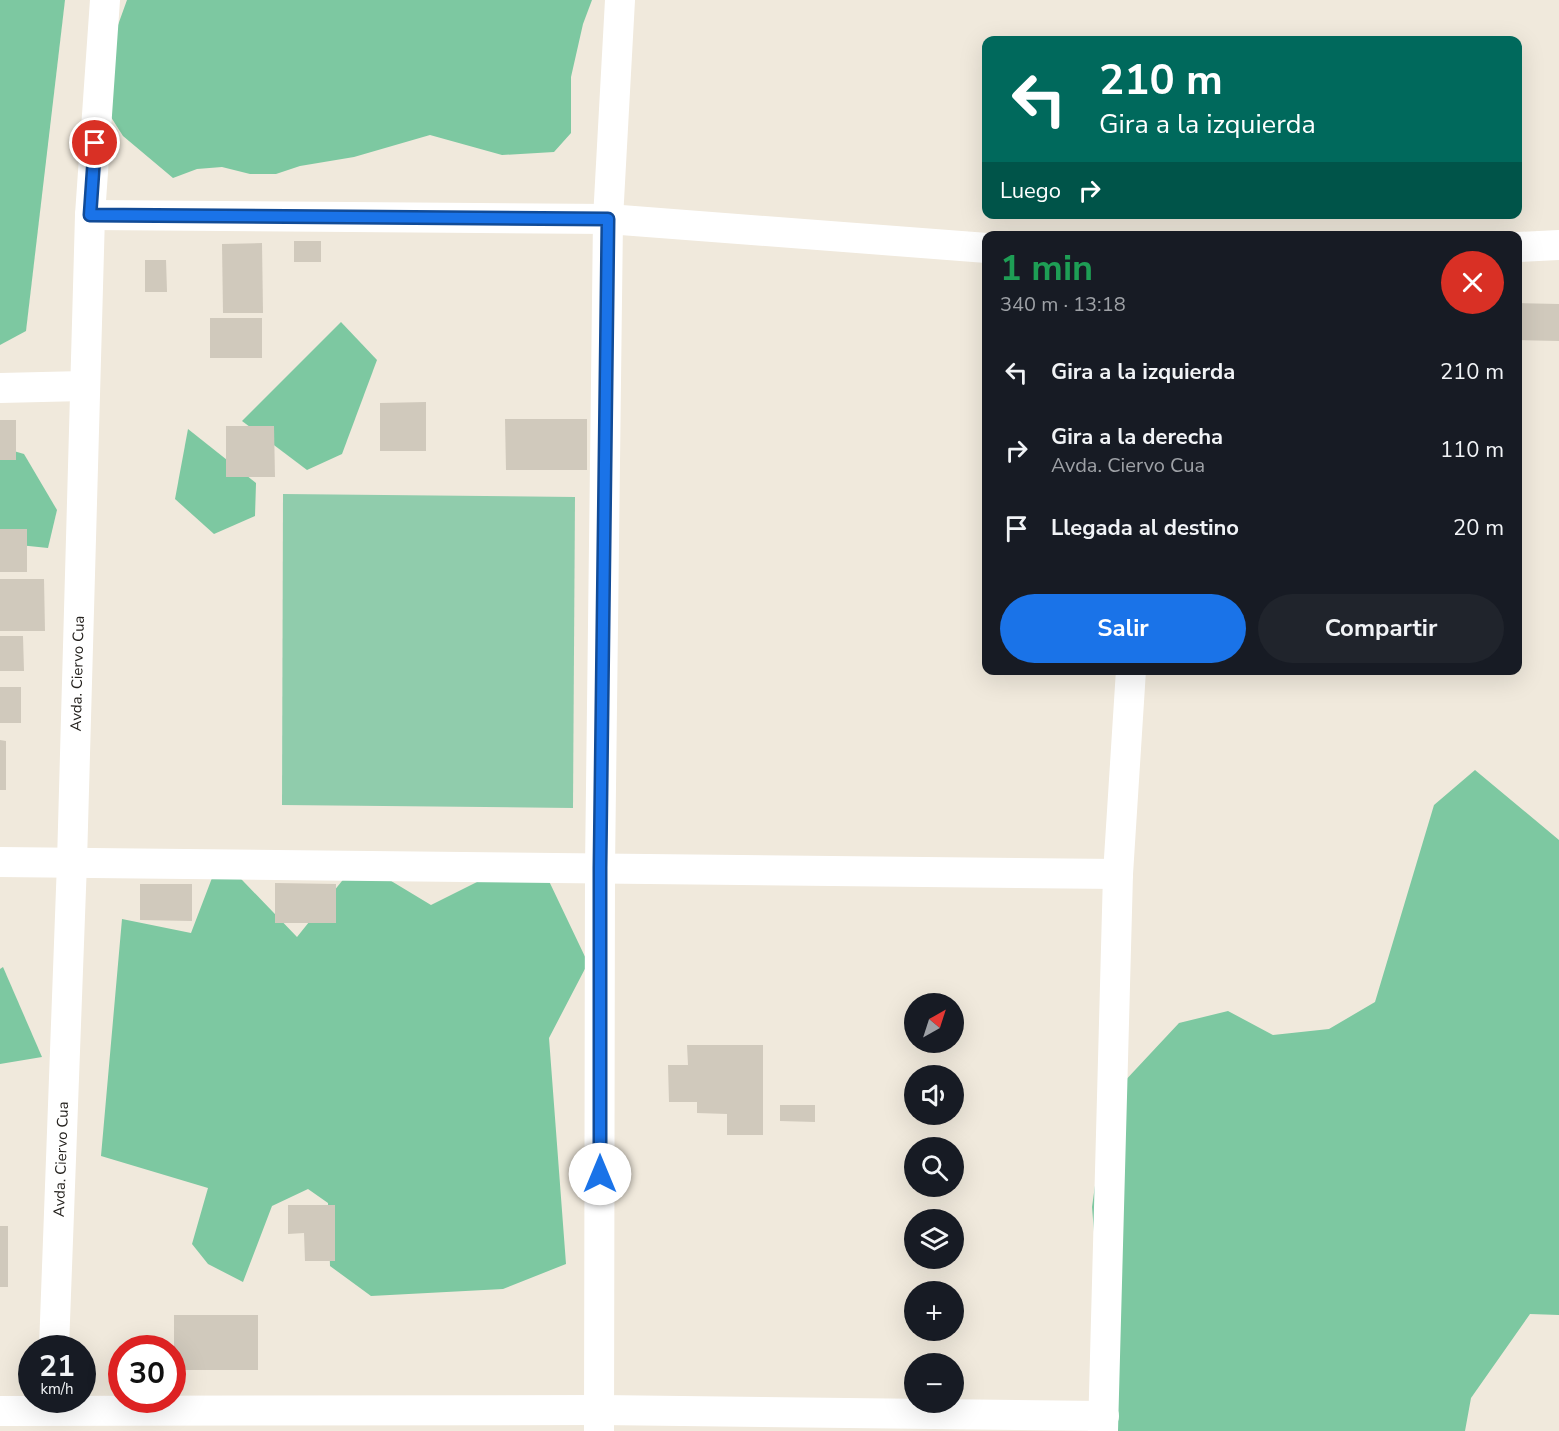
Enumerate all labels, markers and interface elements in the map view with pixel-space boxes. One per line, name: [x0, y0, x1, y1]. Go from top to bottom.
text: 210 m: [1099, 52, 1223, 109]
icon: left: [1000, 60, 1078, 138]
text: Gira a la izquierda: [1099, 106, 1316, 143]
pin: [69, 117, 120, 168]
icon: arrive: [78, 126, 111, 159]
icon: right: [1073, 174, 1106, 207]
text: Luego: [1000, 176, 1061, 206]
text: 1 min: [1000, 244, 1093, 293]
button: close: [1441, 251, 1504, 314]
text: 340 m · 13:18: [1000, 291, 1126, 318]
icon: left: [1000, 356, 1033, 389]
text: Gira a la izquierda: [1051, 357, 1235, 387]
text: 210 m: [1440, 357, 1504, 387]
text: Gira a la derecha: [1051, 422, 1223, 452]
icon: right: [1000, 434, 1033, 467]
text: 110 m: [1440, 435, 1504, 465]
text: Avda. Ciervo Cua: [1051, 452, 1205, 479]
icon: arrive: [1000, 512, 1033, 545]
text: Llegada al destino: [1051, 513, 1239, 543]
text: 20 m: [1453, 513, 1504, 543]
button: Salir: [1000, 594, 1246, 663]
button: Compartir: [1258, 594, 1504, 663]
street label: Avda. Ciervo Cua: [66, 615, 89, 732]
north arrow: [904, 993, 964, 1053]
map controls: [904, 993, 964, 1413]
button: sound: [904, 1065, 964, 1125]
street label: Avda. Ciervo Cua: [49, 1101, 73, 1217]
button: search: [904, 1137, 964, 1197]
position arrow: [568, 1142, 632, 1206]
button: layers: [904, 1209, 964, 1269]
button: +: [904, 1281, 964, 1341]
speed limit sign: 30: [108, 1335, 186, 1413]
text: 21: [39, 1346, 75, 1387]
button: −: [904, 1353, 964, 1413]
text: km/h: [40, 1379, 74, 1399]

